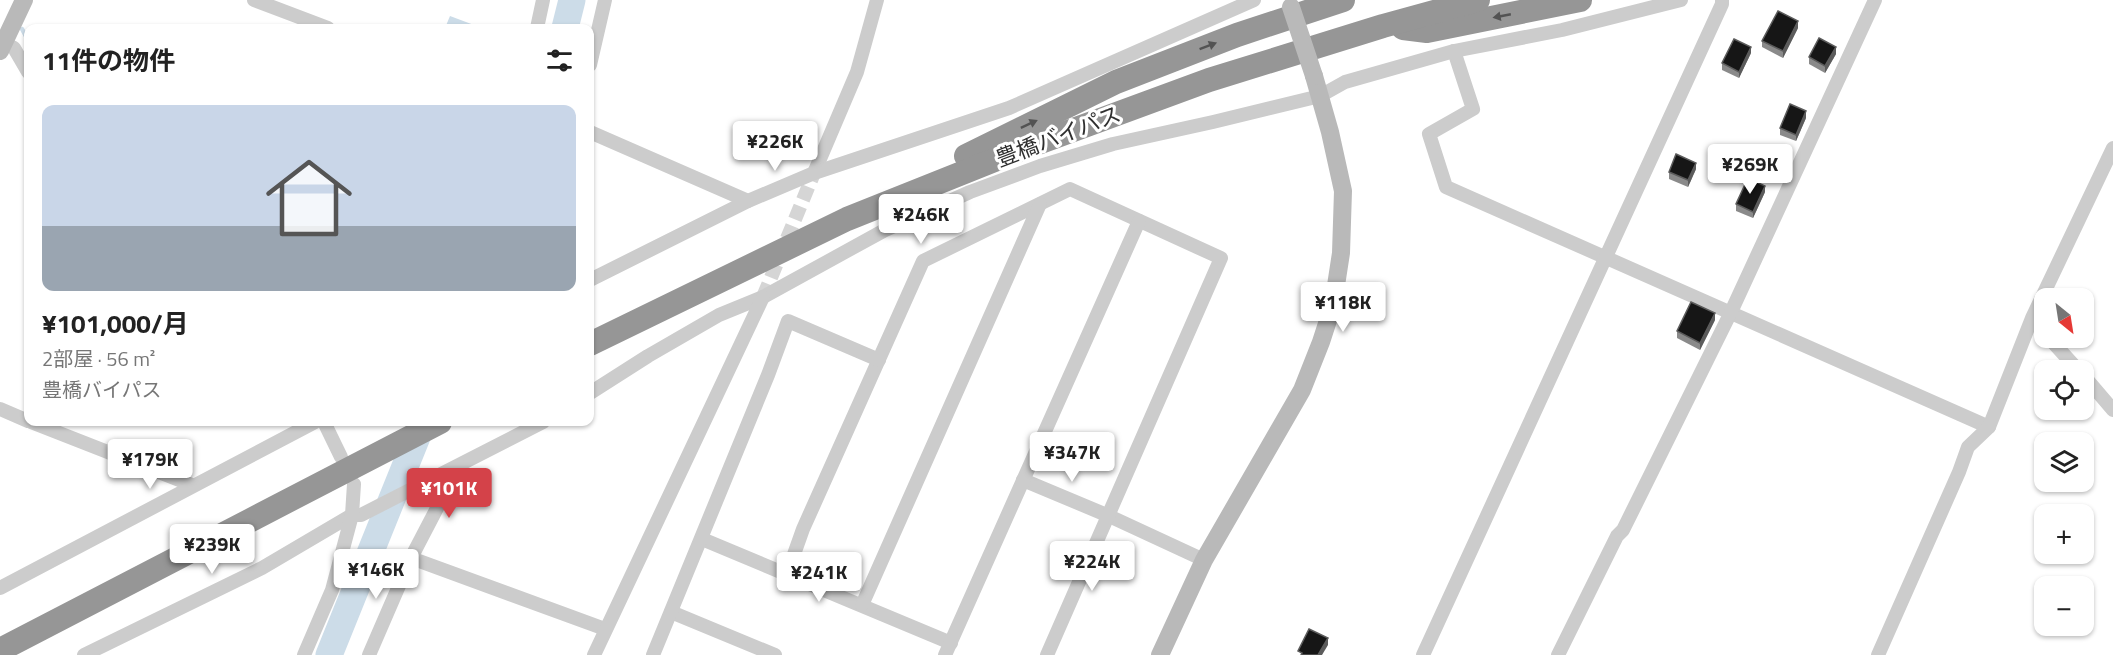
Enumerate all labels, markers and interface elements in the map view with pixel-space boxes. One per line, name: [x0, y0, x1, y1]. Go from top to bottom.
one-way arrow: [1492, 12, 1511, 21]
text: 11件の物件: [42, 41, 175, 80]
one-way arrow: [1199, 41, 1217, 51]
icon: filters: [543, 44, 576, 77]
street label: 豊橋バイパス: [990, 97, 1126, 175]
one-way arrow: [1020, 119, 1037, 128]
pin: ¥226K: [733, 121, 817, 172]
text: ¥226K: [747, 125, 803, 156]
icon: home: [255, 144, 363, 252]
pin: ¥269K: [1708, 144, 1792, 195]
text: ¥269K: [1722, 148, 1778, 179]
pin: ¥246K: [879, 194, 963, 245]
text: ¥246K: [893, 198, 949, 229]
pin: ¥118K: [1301, 282, 1385, 333]
text: ¥118K: [1315, 286, 1371, 317]
north arrow: [2034, 288, 2094, 348]
map controls: [2034, 288, 2094, 636]
text: ¥101,000/月: [42, 304, 189, 343]
text: 2部屋 · 56 m²: [42, 343, 155, 374]
button: locate: [2034, 360, 2094, 420]
text: 豊橋バイパス: [42, 374, 162, 405]
pin: ¥347K: [1030, 432, 1114, 483]
button: layers: [2034, 432, 2094, 492]
text: ¥347K: [1044, 436, 1100, 467]
pin: ¥179K: [108, 439, 192, 490]
text: ¥179K: [122, 443, 178, 474]
pin: ¥101K: [407, 468, 491, 519]
text: ¥101K: [421, 472, 477, 503]
button: +: [2034, 504, 2094, 564]
pin: ¥239K: [170, 524, 254, 575]
text: ¥239K: [184, 528, 240, 559]
pin: ¥224K: [1050, 541, 1134, 592]
text: ¥224K: [1064, 545, 1120, 576]
pin: ¥146K: [334, 549, 418, 600]
pin: ¥241K: [777, 552, 861, 603]
text: ¥146K: [348, 553, 404, 584]
text: ¥241K: [791, 556, 847, 587]
button: −: [2034, 576, 2094, 636]

